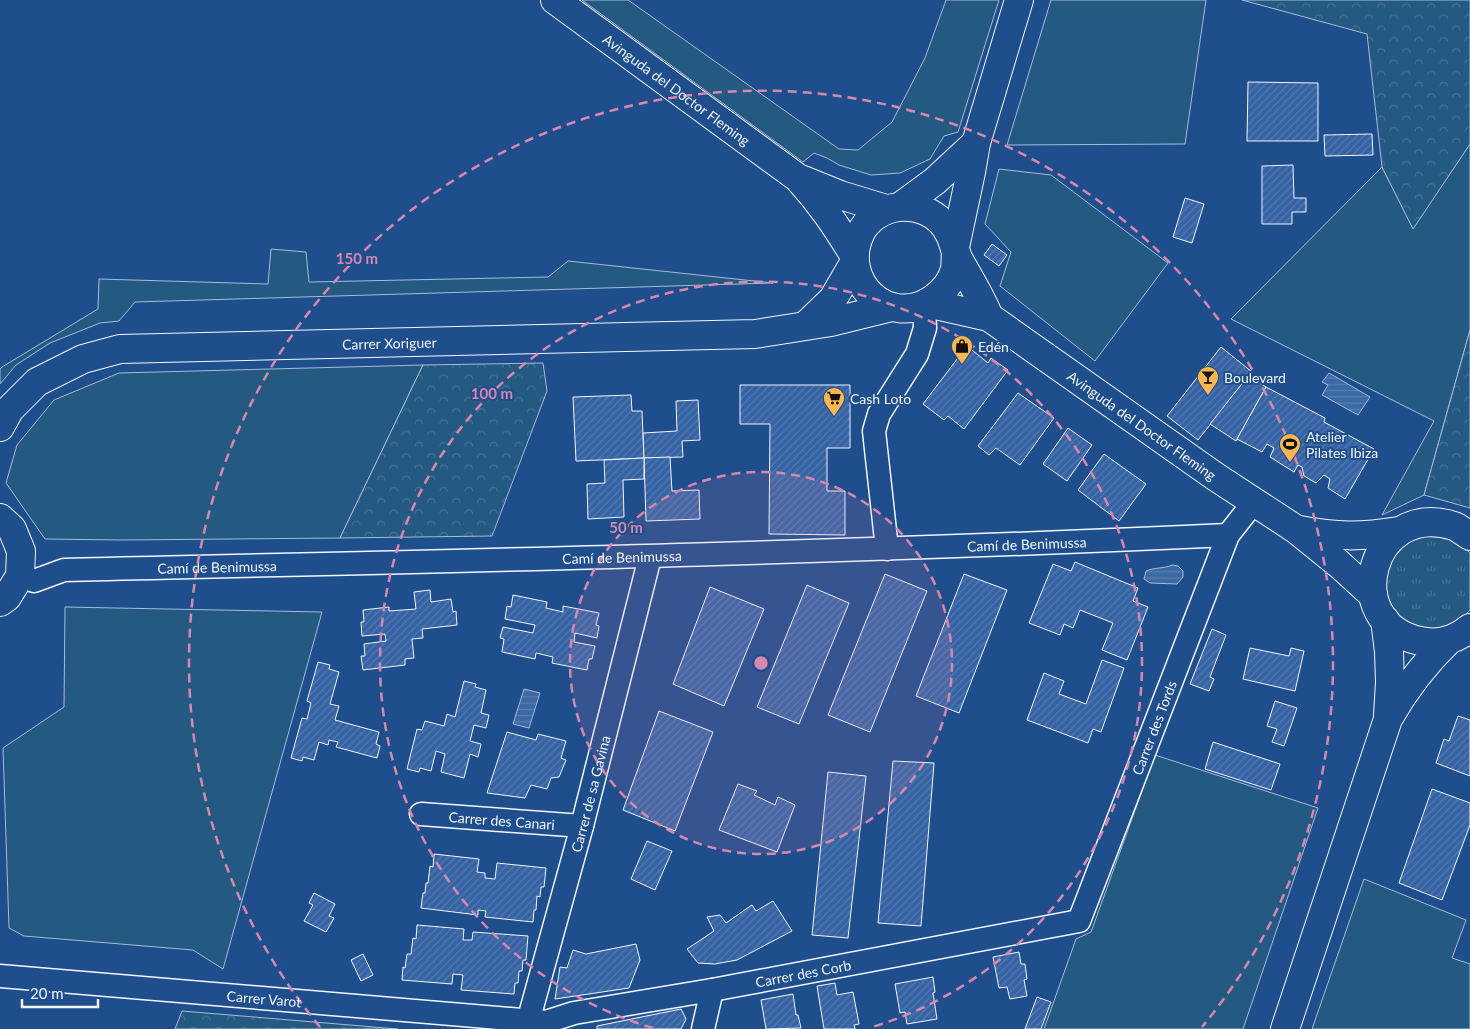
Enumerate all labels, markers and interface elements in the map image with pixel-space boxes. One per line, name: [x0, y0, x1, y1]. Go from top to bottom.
street label: Avinguda del Doctor Fleming: [600, 30, 754, 149]
text: 150 m: [336, 249, 378, 267]
street label: Carrer Xoriguer: [342, 333, 437, 352]
shop icon: Edén: [950, 334, 974, 365]
place label: Edén: [978, 338, 1009, 355]
bar icon: Boulevard: [1196, 365, 1220, 396]
street label: Avinguda del Doctor Fleming: [1065, 367, 1220, 483]
place label: Boulevard: [1224, 369, 1286, 386]
text: 100 m: [471, 384, 513, 402]
supermarket icon: Cash Loto: [822, 386, 846, 417]
place label: Cash Loto: [850, 390, 911, 407]
place label: Atelier Pilates Ibiza: [1306, 428, 1378, 461]
sports icon: Atelier Pilates Ibiza: [1278, 432, 1302, 463]
text: 50 m: [609, 518, 643, 536]
street label: Camí de Benimussa: [967, 533, 1087, 554]
street label: Camí de Benimussa: [562, 546, 682, 567]
street label: Camí de Benimussa: [157, 557, 277, 576]
centre of rings: [752, 654, 770, 672]
street label: Carrer des Tords: [1128, 678, 1180, 777]
street label: Carrer de sa Gavina: [567, 733, 613, 854]
street label: Carrer des Canari: [448, 808, 556, 832]
street label: Carrer des Corb: [754, 956, 853, 990]
scale bar: [22, 976, 99, 1008]
text: 20 m: [30, 984, 64, 1002]
street label: Carrer Varot: [226, 987, 302, 1010]

